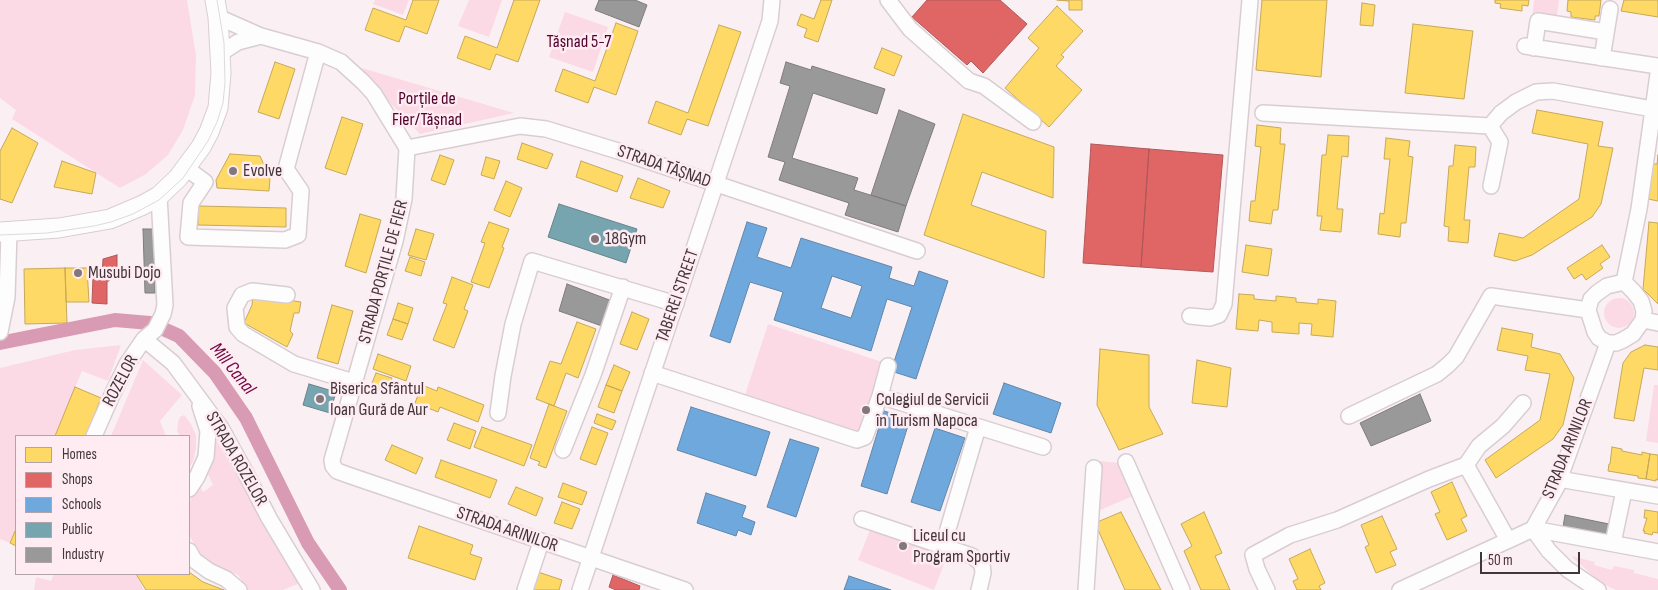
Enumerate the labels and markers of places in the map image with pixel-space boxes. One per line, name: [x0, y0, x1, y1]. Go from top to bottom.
place label: Evolve: [243, 160, 282, 182]
marker: Evolve: [227, 165, 239, 177]
place label: 18Gym: [605, 228, 646, 250]
marker: 18Gym: [589, 233, 601, 245]
place label: Musubi Dojo: [88, 262, 161, 284]
marker: Musubi Dojo: [72, 267, 84, 279]
place label: Biserica Sfântul Ioan Gură de Aur: [330, 378, 428, 420]
place label: Colegiul de Servicii în Turism Napoca: [876, 389, 989, 432]
marker: Biserica Sfântul Ioan Gură de Aur: [314, 393, 326, 405]
marker: Colegiul de Servicii în Turism Napoca: [860, 404, 872, 416]
place label: Liceul cu Program Sportiv: [913, 525, 1010, 568]
marker: Liceul cu Program Sportiv: [897, 540, 909, 552]

